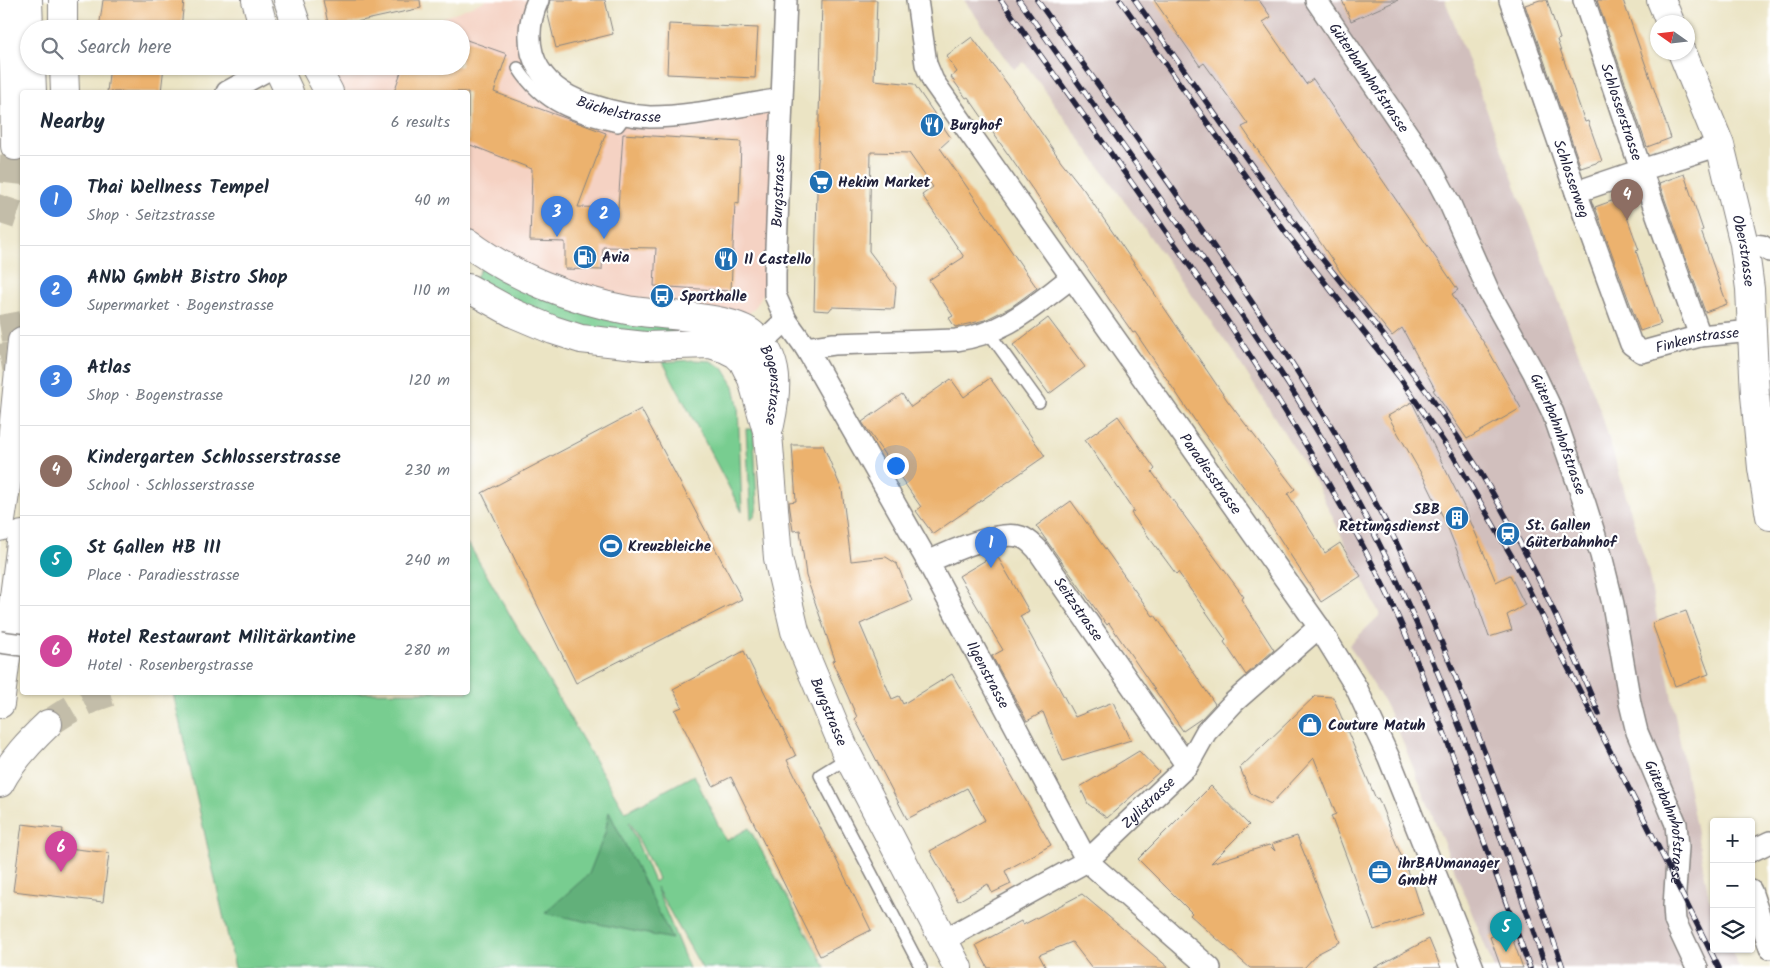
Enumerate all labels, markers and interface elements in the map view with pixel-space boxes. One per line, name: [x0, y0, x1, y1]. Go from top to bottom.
north arrow: [1650, 15, 1695, 60]
street label: Güterbahnhofstrasse: [1322, 18, 1415, 139]
search box: [20, 20, 470, 75]
text: Search here: [78, 33, 172, 63]
icon: search: [38, 34, 66, 62]
street label: Schlosserstrasse: [1593, 60, 1648, 164]
street label: Büchelstrasse: [573, 90, 661, 130]
text: Nearby: [40, 106, 105, 139]
text: 6 results: [391, 110, 450, 135]
restaurant icon: Burghof: [919, 112, 945, 138]
place label: Burghof: [950, 114, 1003, 138]
street label: Schlosserweg: [1546, 137, 1595, 222]
street label: Burgstrasse: [766, 154, 793, 228]
supermarket icon: Hekim Market: [808, 169, 834, 195]
place label: Hekim Market: [838, 171, 931, 195]
text: Thai Wellness Tempel: [87, 173, 269, 203]
pin: 4: [1611, 179, 1643, 220]
text: 1: [54, 188, 58, 213]
text: 40 m: [414, 188, 450, 213]
pin: 3: [541, 196, 573, 237]
pin: 2: [588, 198, 620, 239]
text: Shop · Seitzstrasse: [87, 203, 215, 228]
street label: Oberstrasse: [1724, 213, 1761, 289]
fuel station icon: Avia: [572, 244, 598, 270]
place label: Avia: [602, 246, 630, 270]
restaurant icon: Il Castello: [713, 246, 739, 272]
place label: Il Castello: [744, 248, 811, 272]
text: ANW GmbH Bistro Shop: [87, 263, 288, 293]
text: 2: [51, 278, 61, 303]
text: 110 m: [413, 278, 450, 303]
bus stop icon: Sporthalle: [649, 283, 675, 309]
place label: Sporthalle: [680, 285, 747, 309]
text: Supermarket · Bogenstrasse: [87, 293, 274, 318]
street label: Finkenstrasse: [1653, 321, 1740, 361]
street label: Bogenstrasse: [753, 340, 786, 428]
text: Atlas: [87, 353, 131, 383]
text: 3: [52, 368, 60, 393]
text: 120 m: [409, 368, 450, 393]
street label: Güterbahnhofstrasse: [1523, 369, 1592, 499]
text: Shop · Bogenstrasse: [87, 383, 223, 408]
street label: Paradiesstrasse: [1173, 429, 1247, 520]
text: Kindergarten Schlosserstrasse: [87, 443, 341, 473]
your location: [883, 453, 909, 479]
text: 4: [52, 458, 60, 483]
text: 230 m: [404, 458, 450, 483]
text: School · Schlosserstrasse: [87, 473, 254, 498]
place label: SBB Rettungsdienst: [1339, 498, 1440, 539]
building icon: SBB Rettungsdienst: [1444, 505, 1470, 531]
place label: St. Gallen Güterbahnhof: [1526, 514, 1618, 555]
station icon: St. Gallen Güterbahnhof: [1495, 521, 1521, 547]
pin: 1: [975, 527, 1007, 568]
text: St Gallen HB III: [87, 533, 221, 563]
sports icon: Kreuzbleiche: [598, 533, 624, 559]
place label: Kreuzbleiche: [628, 535, 712, 559]
text: 5: [52, 548, 60, 573]
text: 240 m: [405, 548, 450, 573]
text: Place · Paradiesstrasse: [87, 563, 240, 588]
street label: Seitzstrasse: [1047, 572, 1109, 647]
text: Hotel Restaurant Militärkantine: [87, 623, 356, 653]
street label: Ilgenstrasse: [959, 637, 1015, 714]
text: 6: [52, 638, 60, 663]
text: 280 m: [404, 638, 450, 663]
text: Hotel · Rosenbergstrasse: [87, 653, 253, 678]
street label: Burgstrasse: [803, 674, 853, 751]
shop icon: Couture Matuh: [1297, 712, 1323, 738]
place label: Couture Matuh: [1328, 714, 1425, 738]
street label: Güterbahnhofstrasse: [1637, 757, 1689, 885]
street label: Zylistrasse: [1116, 771, 1182, 835]
map controls: [1710, 818, 1755, 953]
button: +: [1710, 818, 1755, 863]
pin: 6: [45, 831, 77, 872]
place label: ihrBAUmanager GmbH: [1398, 852, 1500, 893]
office icon: ihrBAUmanager GmbH: [1367, 859, 1393, 885]
button: −: [1710, 863, 1755, 908]
button: layers: [1710, 908, 1755, 953]
pin: 5: [1490, 911, 1522, 952]

